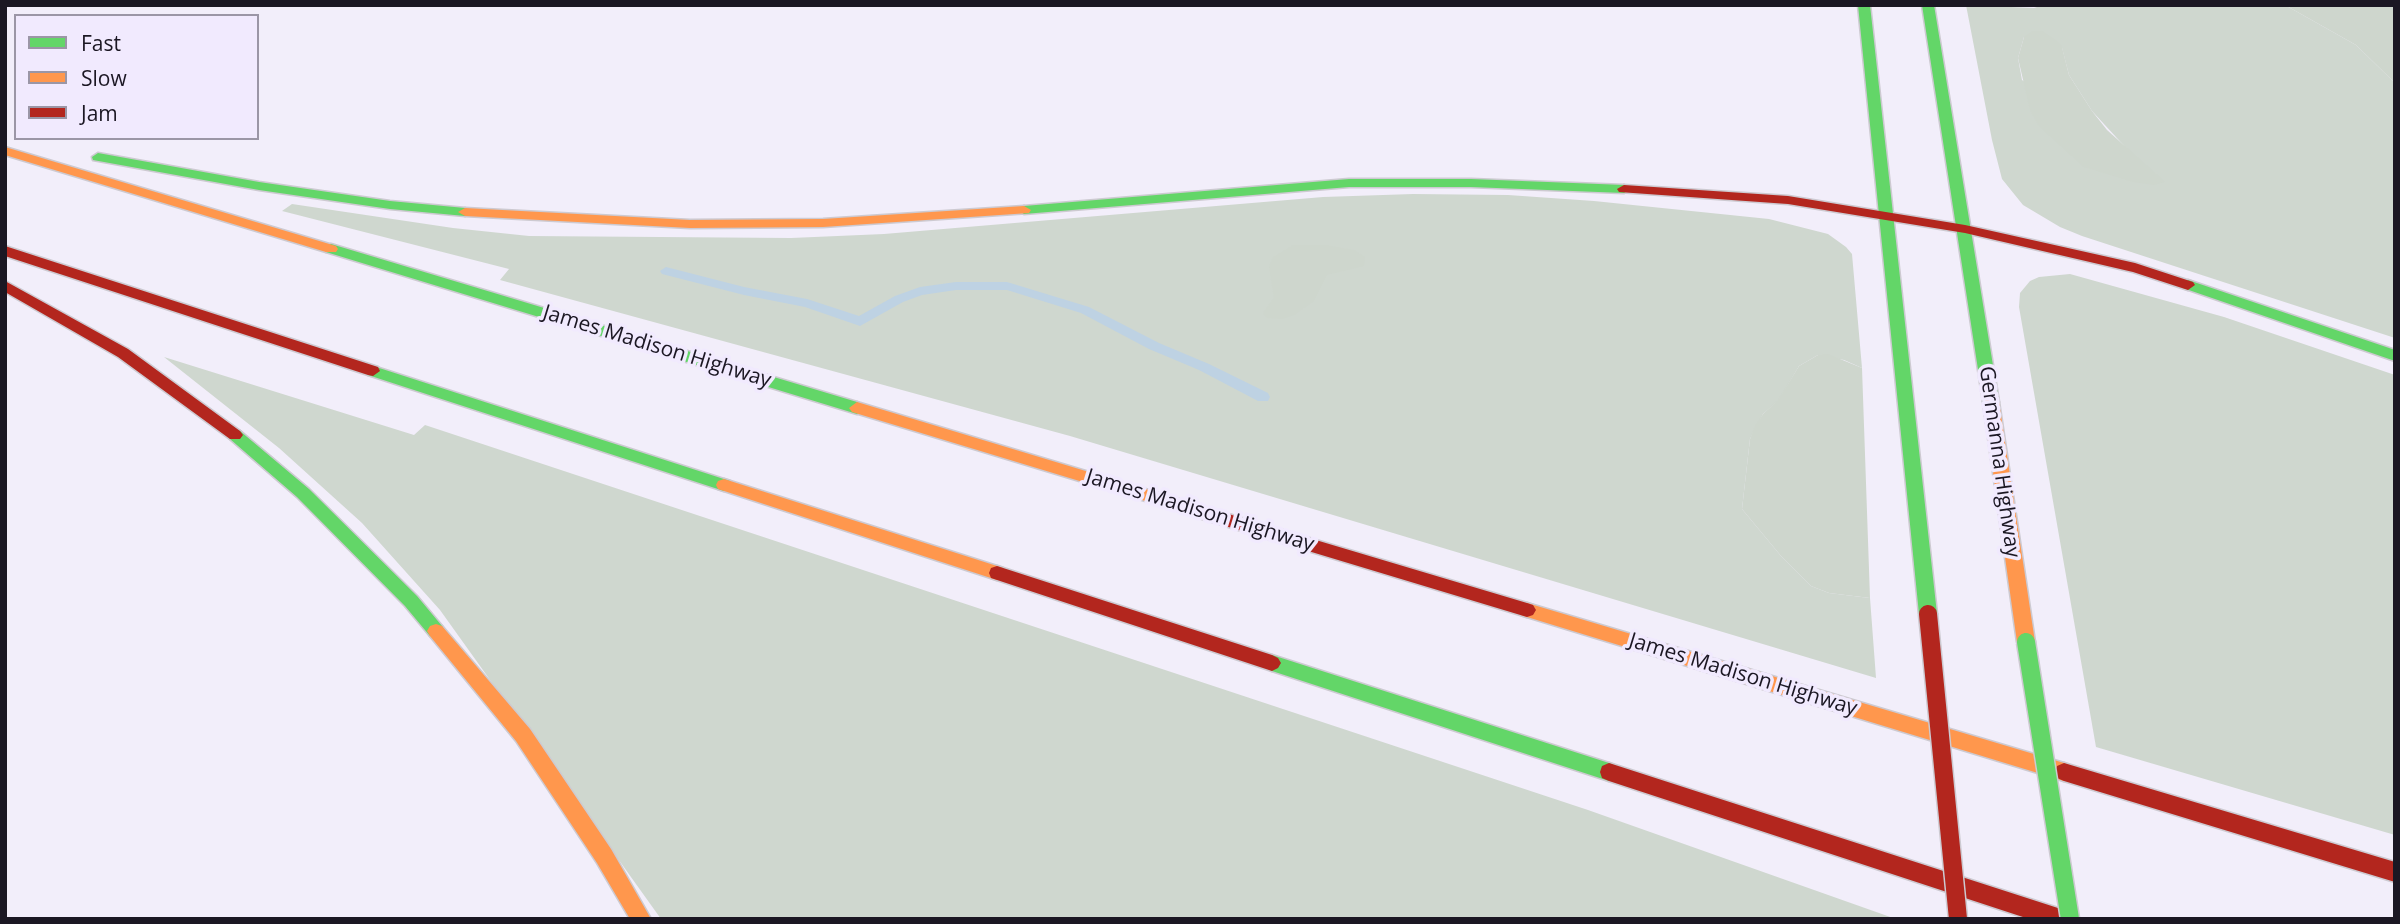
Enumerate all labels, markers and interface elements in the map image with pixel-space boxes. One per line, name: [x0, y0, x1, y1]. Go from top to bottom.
legend: [14, 14, 259, 140]
text: Fast: [81, 29, 121, 57]
text: Slow: [81, 64, 127, 92]
text: Jam: [81, 99, 118, 127]
street label: James Madison Highway: [540, 300, 774, 394]
street label: Germanna Highway: [1973, 365, 2025, 559]
street label: James Madison Highway: [1083, 464, 1317, 558]
street label: James Madison Highway: [1626, 628, 1860, 722]

